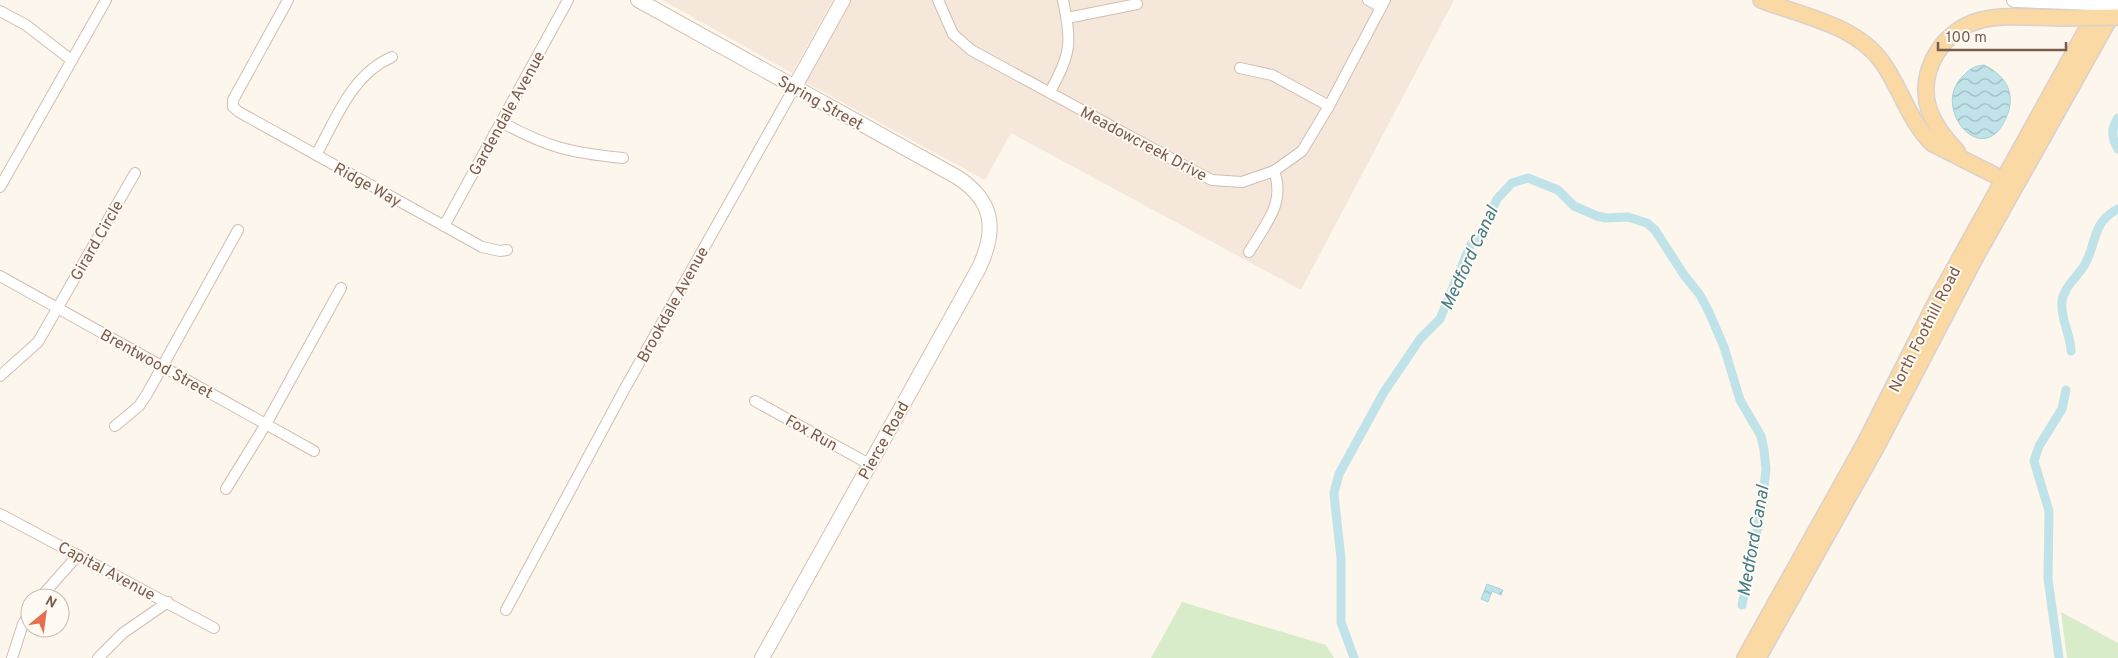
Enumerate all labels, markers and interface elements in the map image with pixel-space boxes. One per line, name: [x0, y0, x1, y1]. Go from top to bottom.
scale bar: [1938, 20, 2066, 52]
text: 100 m: [1946, 29, 1987, 48]
street label: Gardendale Avenue: [465, 48, 550, 180]
street label: Spring Street: [774, 72, 866, 135]
street label: Meadowcreek Drive: [1076, 103, 1210, 187]
street label: Ridge Way: [330, 159, 404, 213]
street label: Girard Circle: [67, 197, 129, 285]
water label: Medford Canal: [1436, 202, 1505, 314]
street label: Brookdale Avenue: [634, 244, 714, 366]
street label: North Foothill Road: [1885, 264, 1966, 396]
street label: Brentwood Street: [96, 325, 216, 404]
street label: Pierce Road: [855, 398, 914, 484]
street label: Fox Run: [781, 411, 841, 456]
water label: Medford Canal: [1733, 483, 1776, 598]
street label: Capital Avenue: [54, 538, 158, 606]
north arrow: [20, 588, 70, 638]
text: N: [42, 593, 59, 613]

